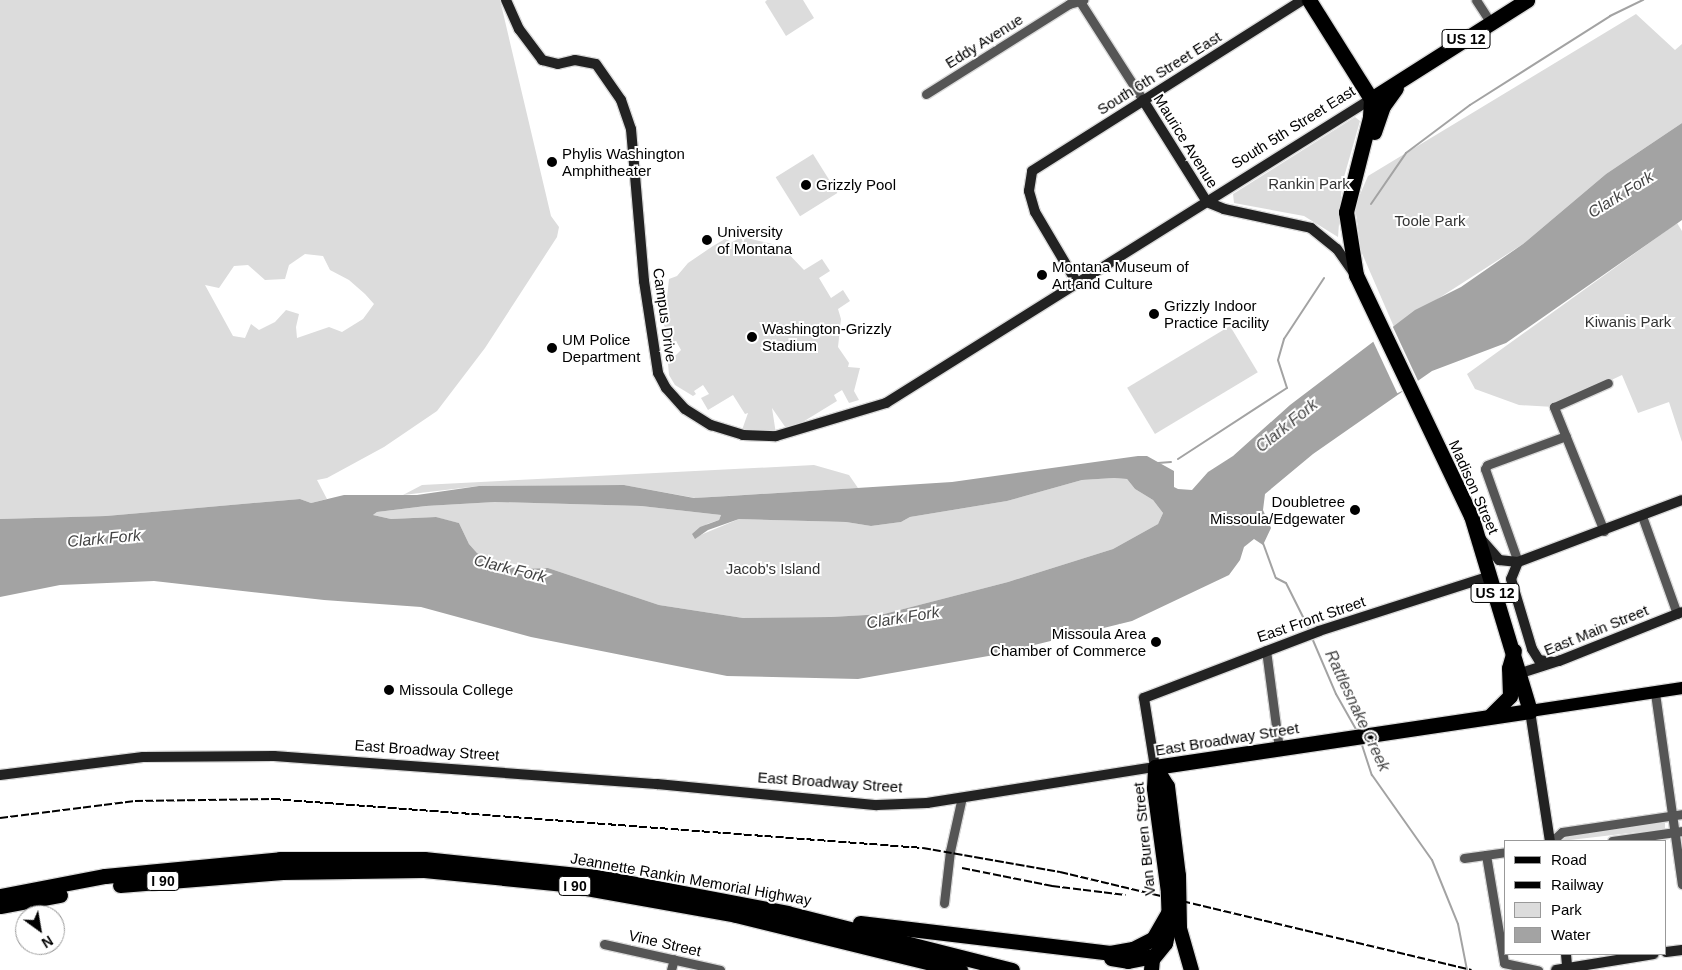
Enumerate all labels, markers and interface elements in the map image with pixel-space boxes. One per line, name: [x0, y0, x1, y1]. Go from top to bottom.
street label: Eddy Avenue: [942, 10, 1026, 72]
street label: South 6th Street East: [1094, 28, 1224, 118]
road number: US 12: [1441, 28, 1491, 50]
street label: South 5th Street East: [1228, 82, 1358, 172]
street label: Maurice Avenue: [1150, 90, 1222, 192]
place label: Phylis Washington Amphitheater: [562, 144, 685, 179]
marker: Phylis Washington Amphitheater: [546, 156, 558, 168]
water label: Clark Fork: [1585, 167, 1657, 223]
park label: Rankin Park: [1268, 175, 1350, 193]
place label: Grizzly Pool: [816, 176, 896, 194]
marker: Grizzly Pool: [800, 179, 812, 191]
park label: Toole Park: [1395, 212, 1465, 230]
place label: University of Montana: [717, 222, 792, 257]
marker: University of Montana: [701, 234, 713, 246]
place label: Montana Museum of Art and Culture: [1052, 257, 1189, 292]
street label: Campus Drive: [649, 267, 681, 363]
marker: Montana Museum of Art and Culture: [1036, 269, 1048, 281]
place label: Grizzly Indoor Practice Facility: [1164, 296, 1269, 331]
marker: Grizzly Indoor Practice Facility: [1148, 308, 1160, 320]
park label: Kiwanis Park: [1585, 313, 1671, 331]
place label: Washington-Grizzly Stadium: [762, 319, 891, 354]
place label: UM Police Department: [562, 330, 640, 365]
marker: Washington-Grizzly Stadium: [746, 331, 758, 343]
marker: UM Police Department: [546, 342, 558, 354]
water label: Clark Fork: [1252, 395, 1322, 457]
street label: Madison Street: [1445, 437, 1503, 537]
place label: Doubletree Missoula/Edgewater: [1210, 492, 1345, 527]
marker: Doubletree Missoula/Edgewater: [1349, 504, 1361, 516]
water label: Clark Fork: [66, 526, 142, 552]
water label: Clark Fork: [472, 551, 548, 587]
park label: Jacob's Island: [726, 560, 820, 578]
road number: US 12: [1470, 582, 1520, 604]
street label: East Front Street: [1254, 592, 1368, 646]
street label: East Main Street: [1541, 601, 1651, 659]
water label: Clark Fork: [865, 603, 941, 633]
place label: Missoula Area Chamber of Commerce: [990, 624, 1146, 659]
marker: Missoula Area Chamber of Commerce: [1150, 636, 1162, 648]
water label: Rattlesnake Creek: [1320, 647, 1394, 775]
place label: Missoula College: [399, 681, 513, 699]
marker: Missoula College: [383, 684, 395, 696]
street label: East Broadway Street: [1154, 719, 1300, 759]
street label: East Broadway Street: [354, 736, 500, 764]
street label: East Broadway Street: [757, 768, 903, 796]
street label: Van Buren Street: [1129, 781, 1159, 897]
legend: [1504, 840, 1667, 955]
street label: Jeannette Rankin Memorial Highway: [569, 849, 813, 909]
text: Road: [1551, 851, 1587, 868]
road number: I 90: [146, 869, 180, 892]
road number: I 90: [558, 874, 592, 898]
text: Railway: [1551, 876, 1604, 893]
text: Park: [1551, 901, 1582, 918]
north arrow: [15, 905, 65, 955]
street label: Vine Street: [627, 926, 703, 960]
text: Water: [1551, 926, 1590, 943]
text: N: [39, 932, 56, 951]

